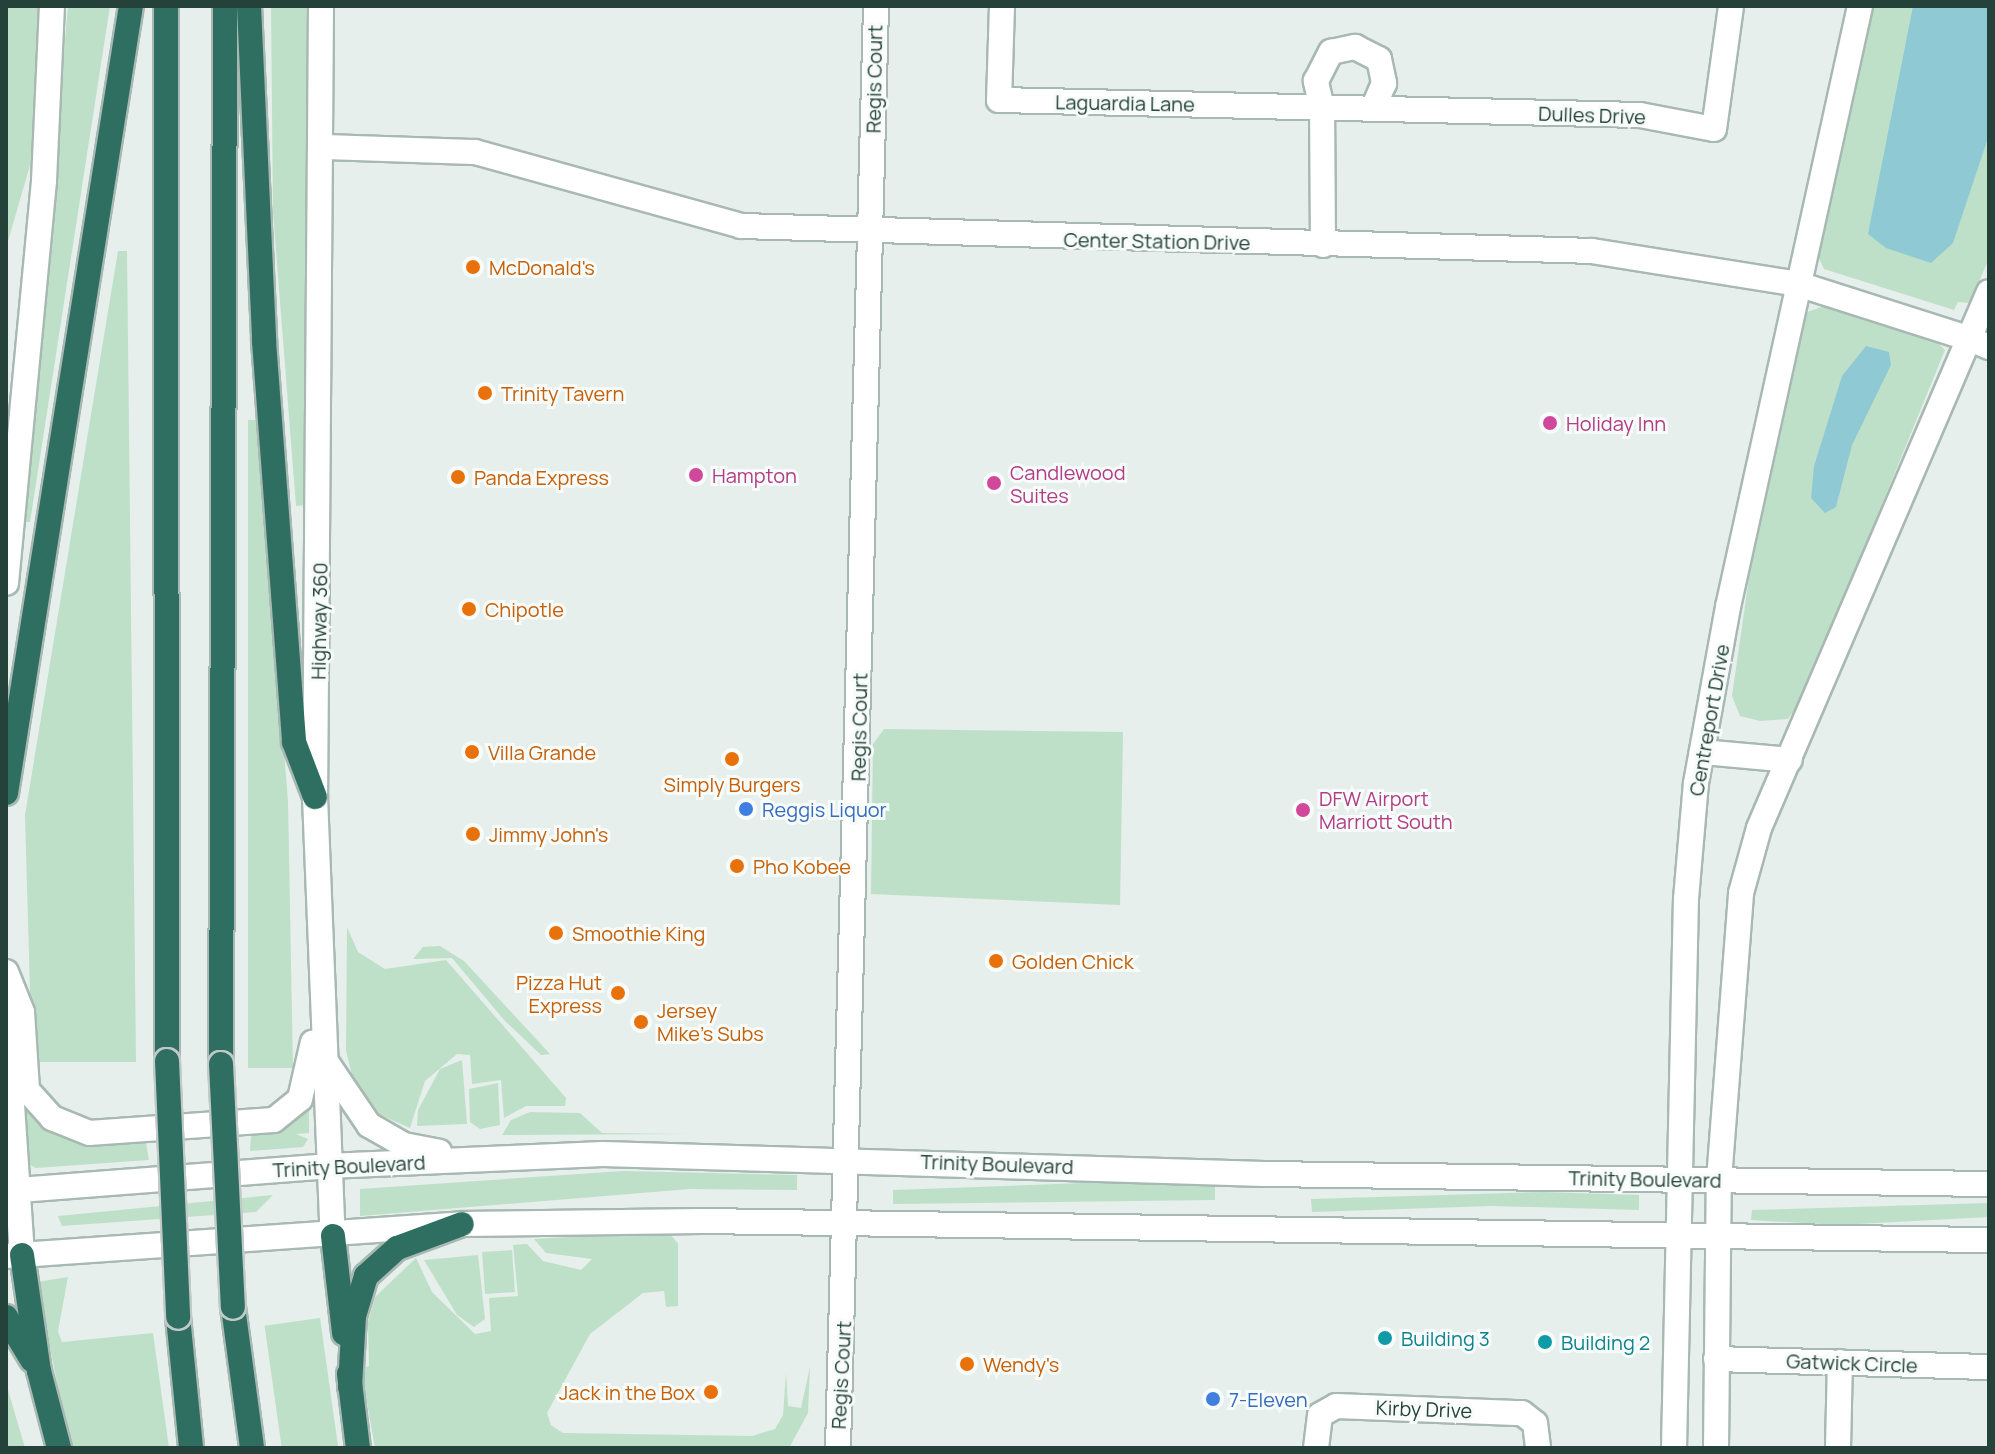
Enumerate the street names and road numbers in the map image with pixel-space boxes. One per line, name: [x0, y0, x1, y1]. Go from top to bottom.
street label: Regis Court: [861, 25, 887, 133]
street label: Laguardia Lane: [1055, 90, 1195, 116]
street label: Dulles Drive: [1538, 101, 1646, 129]
street label: Center Station Drive: [1063, 227, 1251, 255]
street label: Highway 360: [306, 562, 332, 680]
street label: Centreport Drive: [1684, 642, 1734, 798]
street label: Regis Court: [846, 673, 872, 781]
street label: Trinity Boulevard: [920, 1149, 1074, 1179]
street label: Trinity Boulevard: [272, 1150, 426, 1182]
street label: Trinity Boulevard: [1568, 1166, 1722, 1192]
street label: Regis Court: [826, 1320, 856, 1430]
street label: Gatwick Circle: [1786, 1349, 1918, 1377]
street label: Kirby Drive: [1375, 1395, 1473, 1423]

